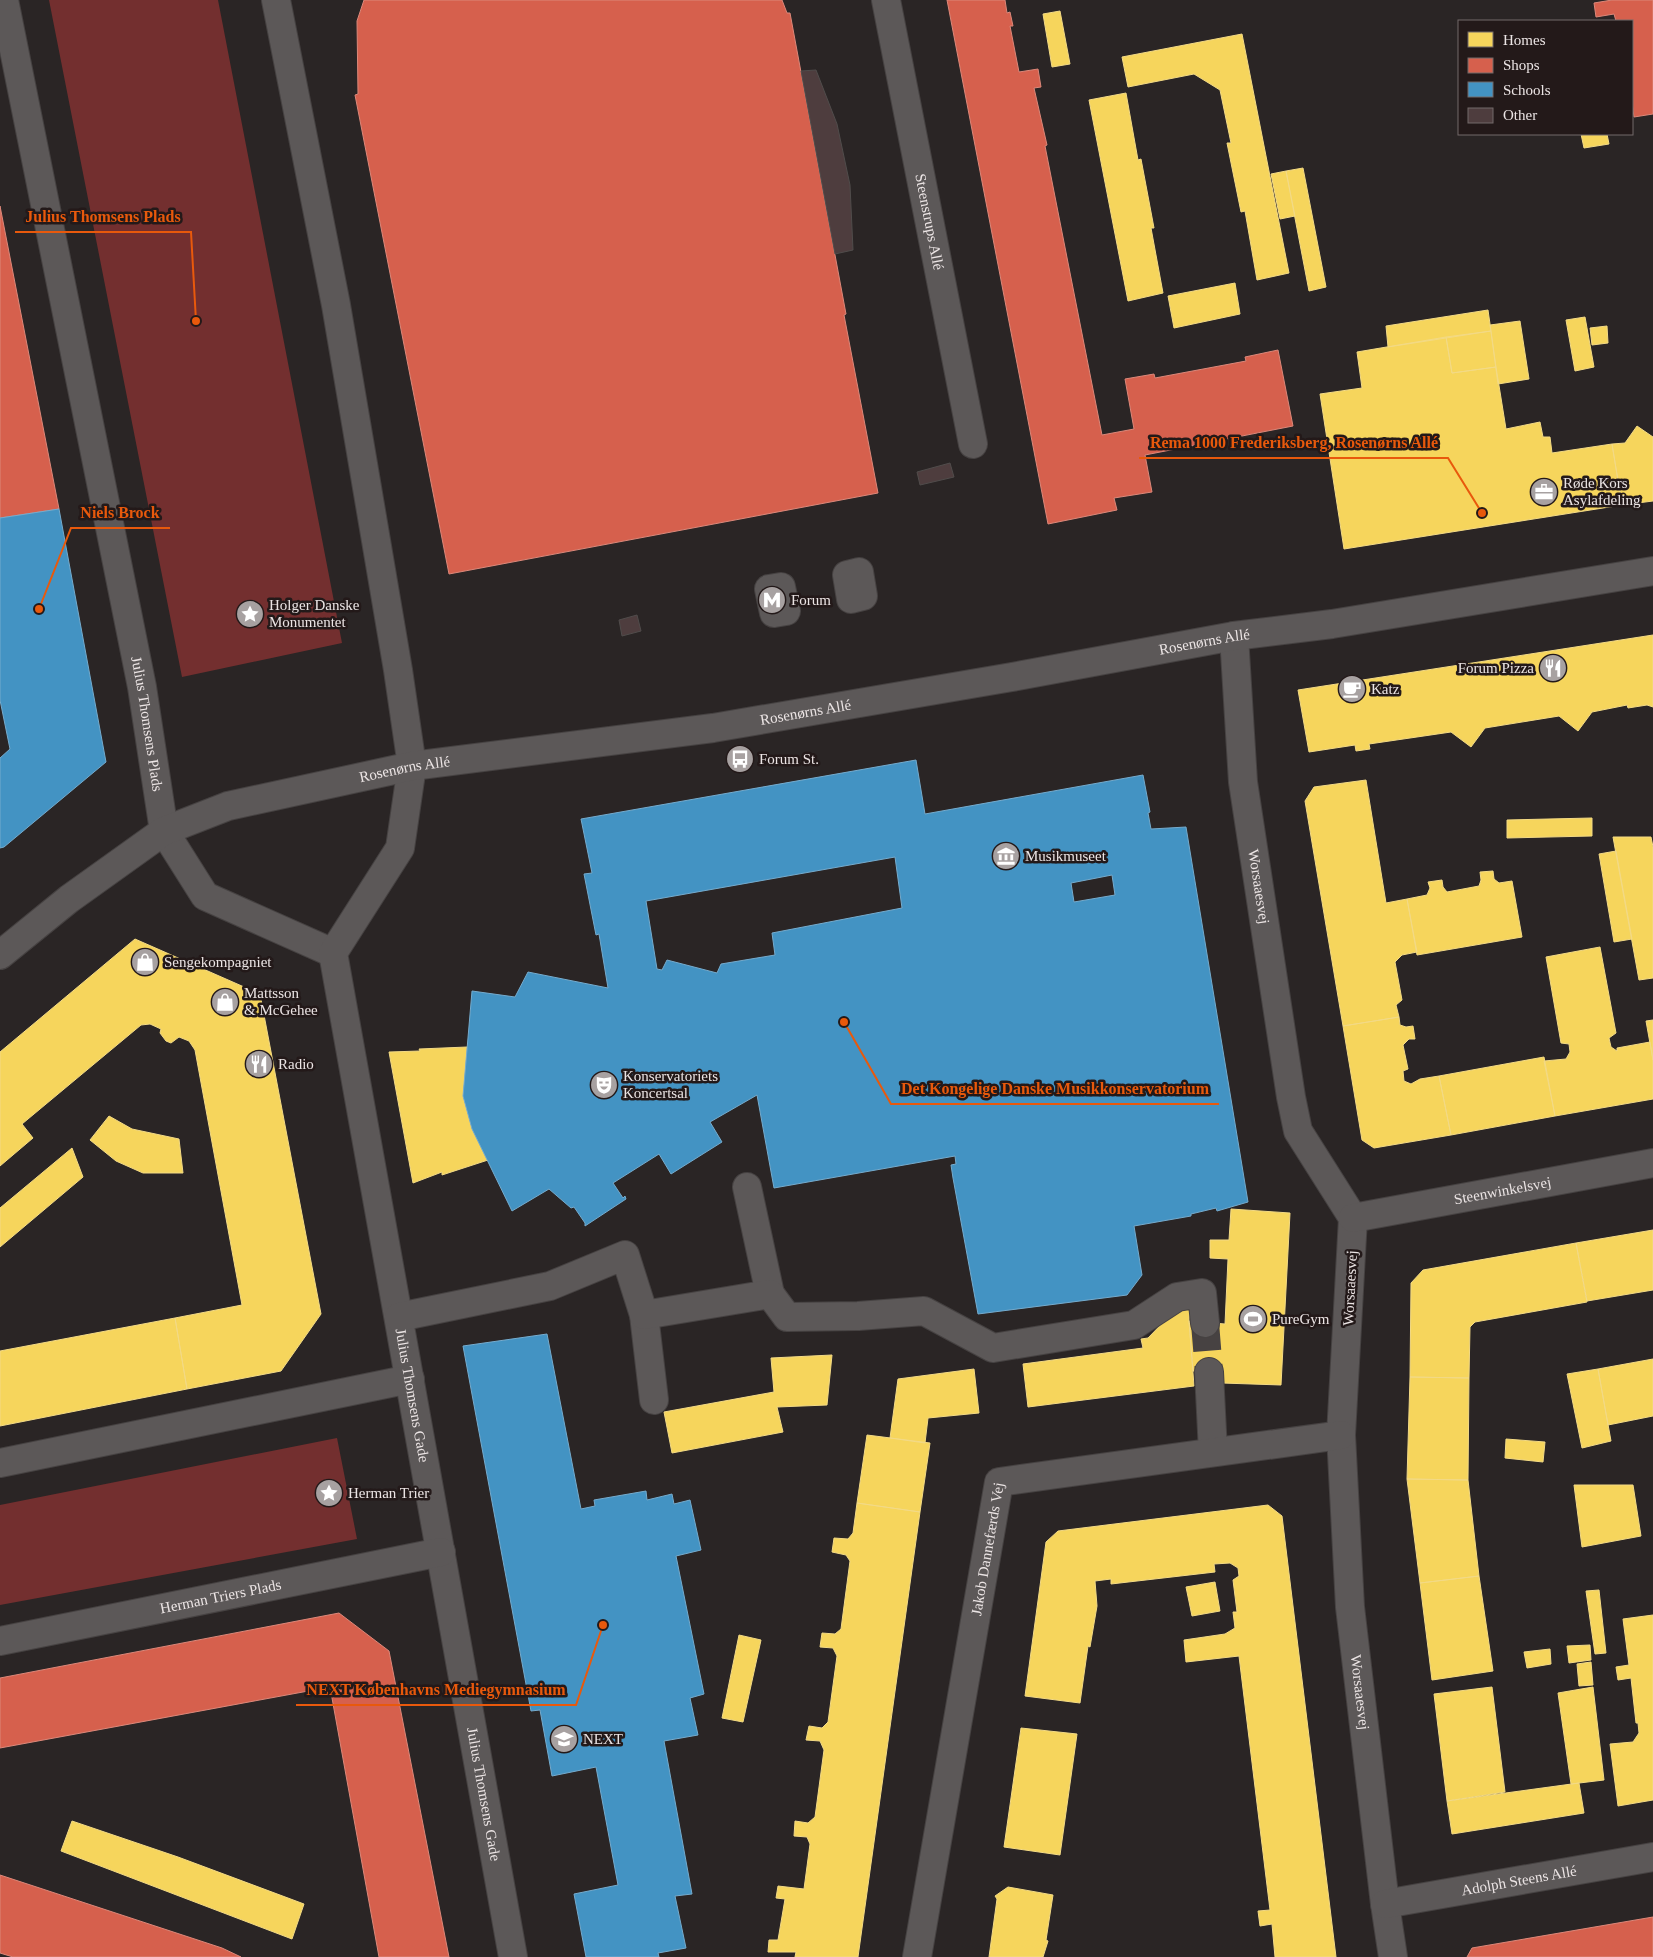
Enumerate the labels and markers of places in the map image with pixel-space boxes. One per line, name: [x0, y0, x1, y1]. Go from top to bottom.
callout: Julius Thomsens Plads: [15, 201, 191, 232]
callout: Rema 1000 Frederiksberg, Rosenørns Allé: [1139, 427, 1448, 458]
place label: Røde Kors Asylafdeling: [1563, 475, 1641, 508]
office icon: Røde Kors Asylafdeling: [1529, 477, 1559, 507]
callout: Niels Brock: [71, 497, 170, 528]
metro station icon: Forum: [757, 585, 787, 615]
place label: Forum: [791, 592, 831, 608]
place label: Holger Danske Monumentet: [269, 597, 360, 630]
place icon: Holger Danske Monumentet: [235, 599, 265, 629]
restaurant icon: Forum Pizza: [1538, 653, 1568, 683]
place label: Forum Pizza: [1458, 660, 1534, 676]
cafe icon: Katz: [1337, 674, 1367, 704]
place label: Katz: [1371, 681, 1400, 697]
bus stop icon: Forum St.: [725, 744, 755, 774]
place label: Forum St.: [759, 751, 819, 767]
museum icon: Musikmuseet: [991, 841, 1021, 871]
place label: Musikmuseet: [1025, 848, 1107, 864]
shop icon: Sengekompagniet: [130, 947, 160, 977]
place label: Sengekompagniet: [164, 954, 272, 970]
place label: Mattsson & McGehee: [244, 985, 318, 1018]
shop icon: Mattsson & McGehee: [210, 987, 240, 1017]
restaurant icon: Radio: [244, 1049, 274, 1079]
place label: Radio: [278, 1056, 314, 1072]
place label: Konservatoriets Koncertsal: [623, 1068, 718, 1101]
theatre icon: Konservatoriets Koncertsal: [589, 1070, 619, 1100]
callout: Det Kongelige Danske Musikkonservatorium: [891, 1073, 1219, 1104]
sports icon: PureGym: [1238, 1304, 1268, 1334]
place label: PureGym: [1272, 1311, 1330, 1327]
place icon: Herman Trier: [314, 1478, 344, 1508]
place label: Herman Trier: [348, 1485, 429, 1501]
callout: NEXT Københavns Mediegymnasium: [296, 1674, 576, 1705]
school or university icon: NEXT: [549, 1724, 579, 1754]
place label: NEXT: [583, 1731, 623, 1747]

